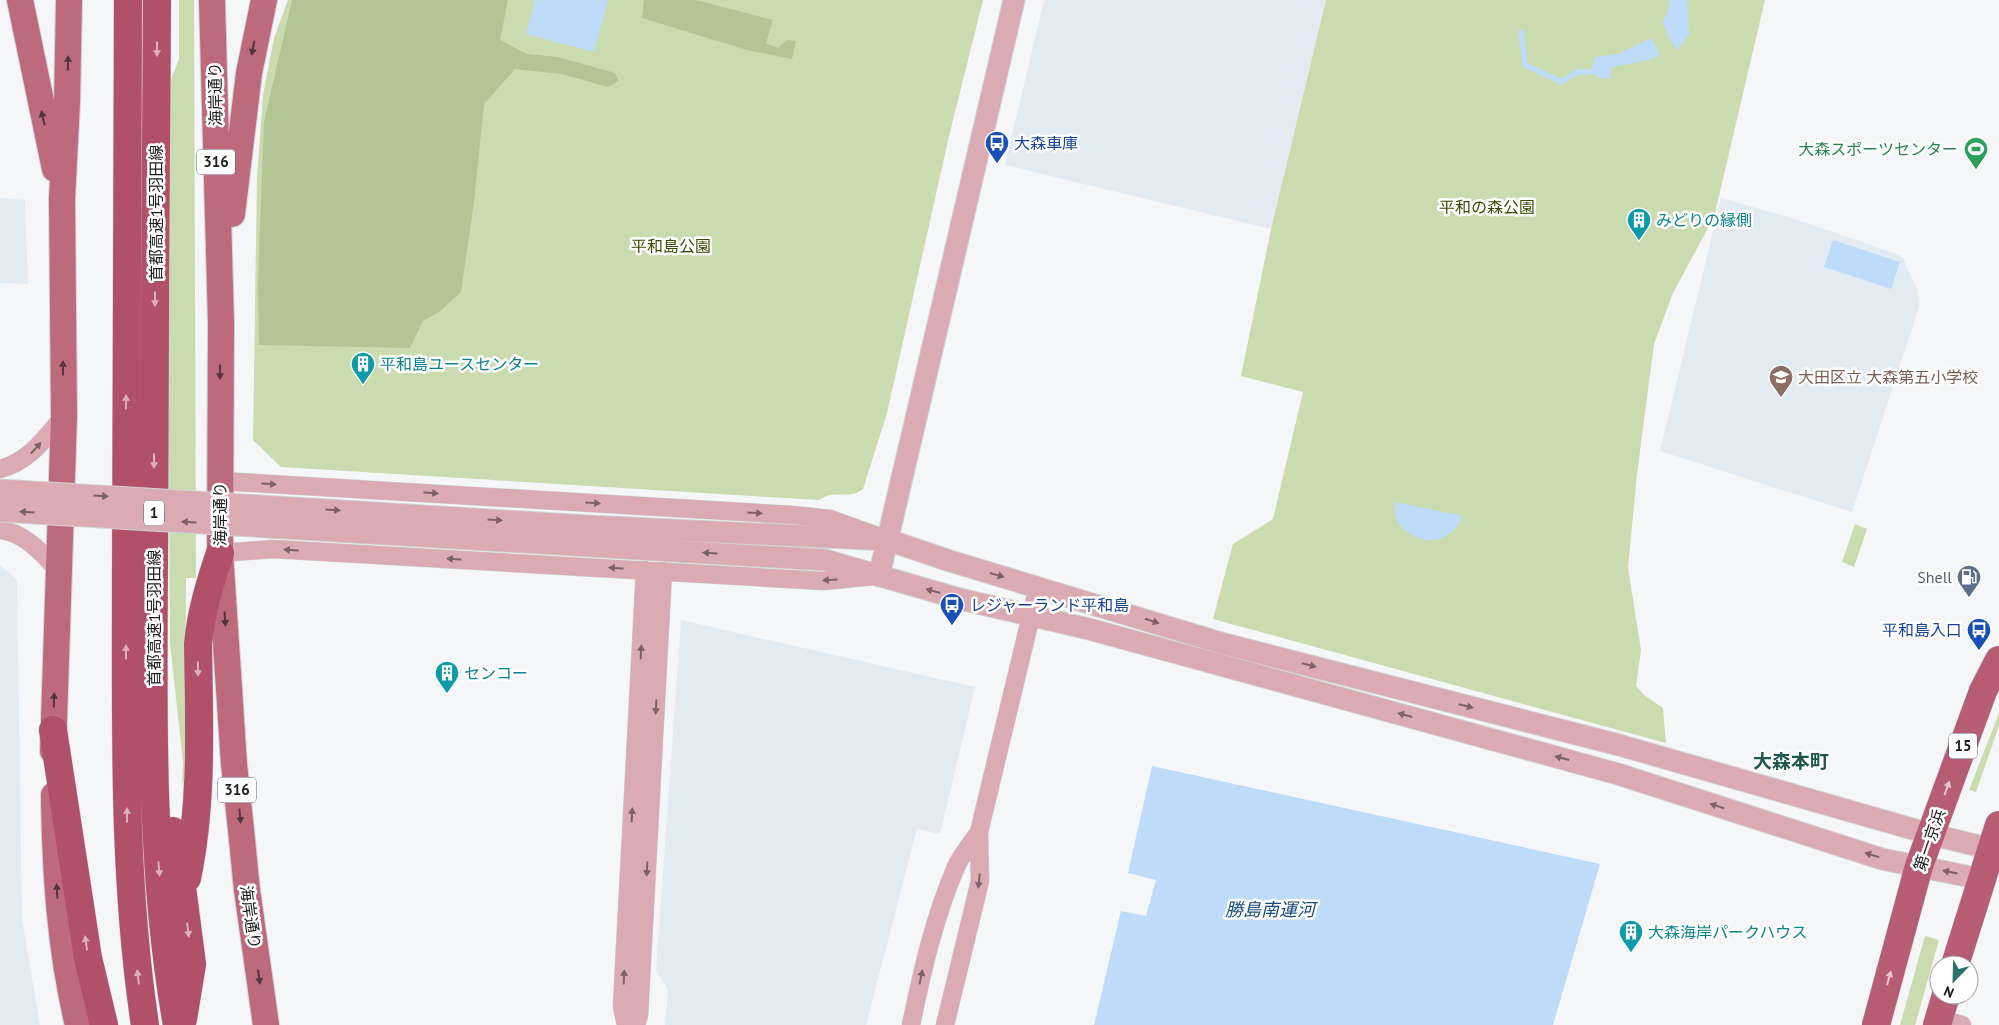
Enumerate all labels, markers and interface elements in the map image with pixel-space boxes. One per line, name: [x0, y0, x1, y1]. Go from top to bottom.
one-way arrow: [249, 40, 257, 56]
one-way arrow: [153, 41, 161, 57]
one-way arrow: [64, 55, 72, 71]
street label: 海岸通り: [204, 62, 226, 126]
one-way arrow: [39, 110, 47, 125]
bus stop icon: 大森車庫: [984, 130, 1010, 164]
place label: 大森車庫: [1014, 133, 1078, 153]
sports icon: 大森スポーツセンター: [1963, 136, 1989, 170]
place label: 大森スポーツセンター: [1798, 139, 1958, 159]
street label: 首都高速1号羽田線: [146, 145, 166, 281]
road number: 316: [197, 150, 235, 174]
park label: 平和の森公園: [1439, 197, 1535, 217]
building icon: みどりの縁側: [1626, 207, 1652, 241]
place label: みどりの縁側: [1656, 210, 1752, 230]
park label: 平和島公園: [631, 236, 711, 256]
one-way arrow: [151, 291, 159, 307]
building icon: 平和島ユースセンター: [350, 351, 376, 385]
place label: 平和島ユースセンター: [380, 354, 539, 374]
one-way arrow: [59, 359, 67, 375]
one-way arrow: [216, 364, 224, 380]
school or university icon: 大田区立 大森第五小学校: [1768, 364, 1794, 398]
place label: 大田区立 大森第五小学校: [1798, 367, 1978, 387]
one-way arrow: [122, 394, 130, 410]
one-way arrow: [30, 443, 42, 455]
one-way arrow: [150, 453, 158, 469]
one-way arrow: [261, 480, 277, 488]
street label: 海岸通り: [210, 482, 230, 546]
one-way arrow: [423, 490, 439, 498]
one-way arrow: [93, 493, 109, 501]
one-way arrow: [585, 499, 601, 507]
road number: 1: [144, 500, 164, 526]
one-way arrow: [325, 507, 341, 515]
one-way arrow: [19, 508, 35, 516]
one-way arrow: [748, 509, 764, 517]
one-way arrow: [488, 516, 504, 524]
one-way arrow: [181, 517, 197, 525]
one-way arrow: [283, 545, 299, 553]
one-way arrow: [702, 548, 718, 556]
street label: 首都高速1号羽田線: [144, 550, 164, 686]
one-way arrow: [445, 554, 461, 562]
one-way arrow: [608, 564, 624, 572]
fuel station icon: Shell: [1956, 564, 1982, 598]
place label: Shell: [1917, 567, 1952, 587]
one-way arrow: [989, 571, 1004, 579]
one-way arrow: [822, 576, 838, 584]
one-way arrow: [925, 587, 941, 595]
bus stop icon: レジャーランド平和島: [939, 592, 965, 626]
place label: レジャーランド平和島: [970, 595, 1129, 615]
one-way arrow: [221, 611, 229, 627]
bus stop icon: 平和島入口: [1966, 617, 1992, 651]
one-way arrow: [1145, 618, 1160, 626]
place label: 平和島入口: [1882, 620, 1962, 640]
one-way arrow: [122, 644, 130, 660]
one-way arrow: [637, 644, 645, 660]
building icon: センコー: [434, 660, 460, 694]
one-way arrow: [194, 661, 202, 677]
one-way arrow: [1301, 661, 1316, 669]
place label: センコー: [464, 663, 528, 683]
one-way arrow: [50, 691, 58, 707]
one-way arrow: [651, 699, 659, 715]
one-way arrow: [1459, 702, 1474, 710]
one-way arrow: [1397, 711, 1412, 719]
road number: 15: [1949, 734, 1977, 758]
district label: 大森本町: [1753, 749, 1829, 773]
one-way arrow: [1554, 754, 1569, 762]
road number: 316: [218, 778, 256, 802]
one-way arrow: [1944, 781, 1951, 796]
one-way arrow: [1709, 802, 1724, 810]
one-way arrow: [123, 806, 131, 822]
one-way arrow: [629, 806, 637, 822]
street label: 第一京浜: [1909, 806, 1949, 874]
one-way arrow: [236, 808, 244, 824]
one-way arrow: [1864, 851, 1879, 859]
one-way arrow: [155, 861, 163, 877]
one-way arrow: [643, 862, 651, 878]
one-way arrow: [1942, 868, 1958, 876]
one-way arrow: [974, 873, 982, 889]
one-way arrow: [53, 882, 61, 898]
street label: 海岸通り: [237, 884, 265, 950]
water label: 勝島南運河: [1225, 898, 1318, 921]
building icon: 大森海岸パークハウス: [1618, 919, 1644, 953]
one-way arrow: [184, 922, 192, 938]
place label: 大森海岸パークハウス: [1648, 922, 1807, 942]
one-way arrow: [82, 935, 90, 951]
north arrow: [1929, 955, 1979, 1005]
one-way arrow: [133, 968, 141, 984]
one-way arrow: [620, 969, 628, 985]
one-way arrow: [256, 970, 264, 986]
one-way arrow: [917, 970, 925, 985]
one-way arrow: [1885, 970, 1893, 985]
text: N: [1941, 982, 1957, 1002]

